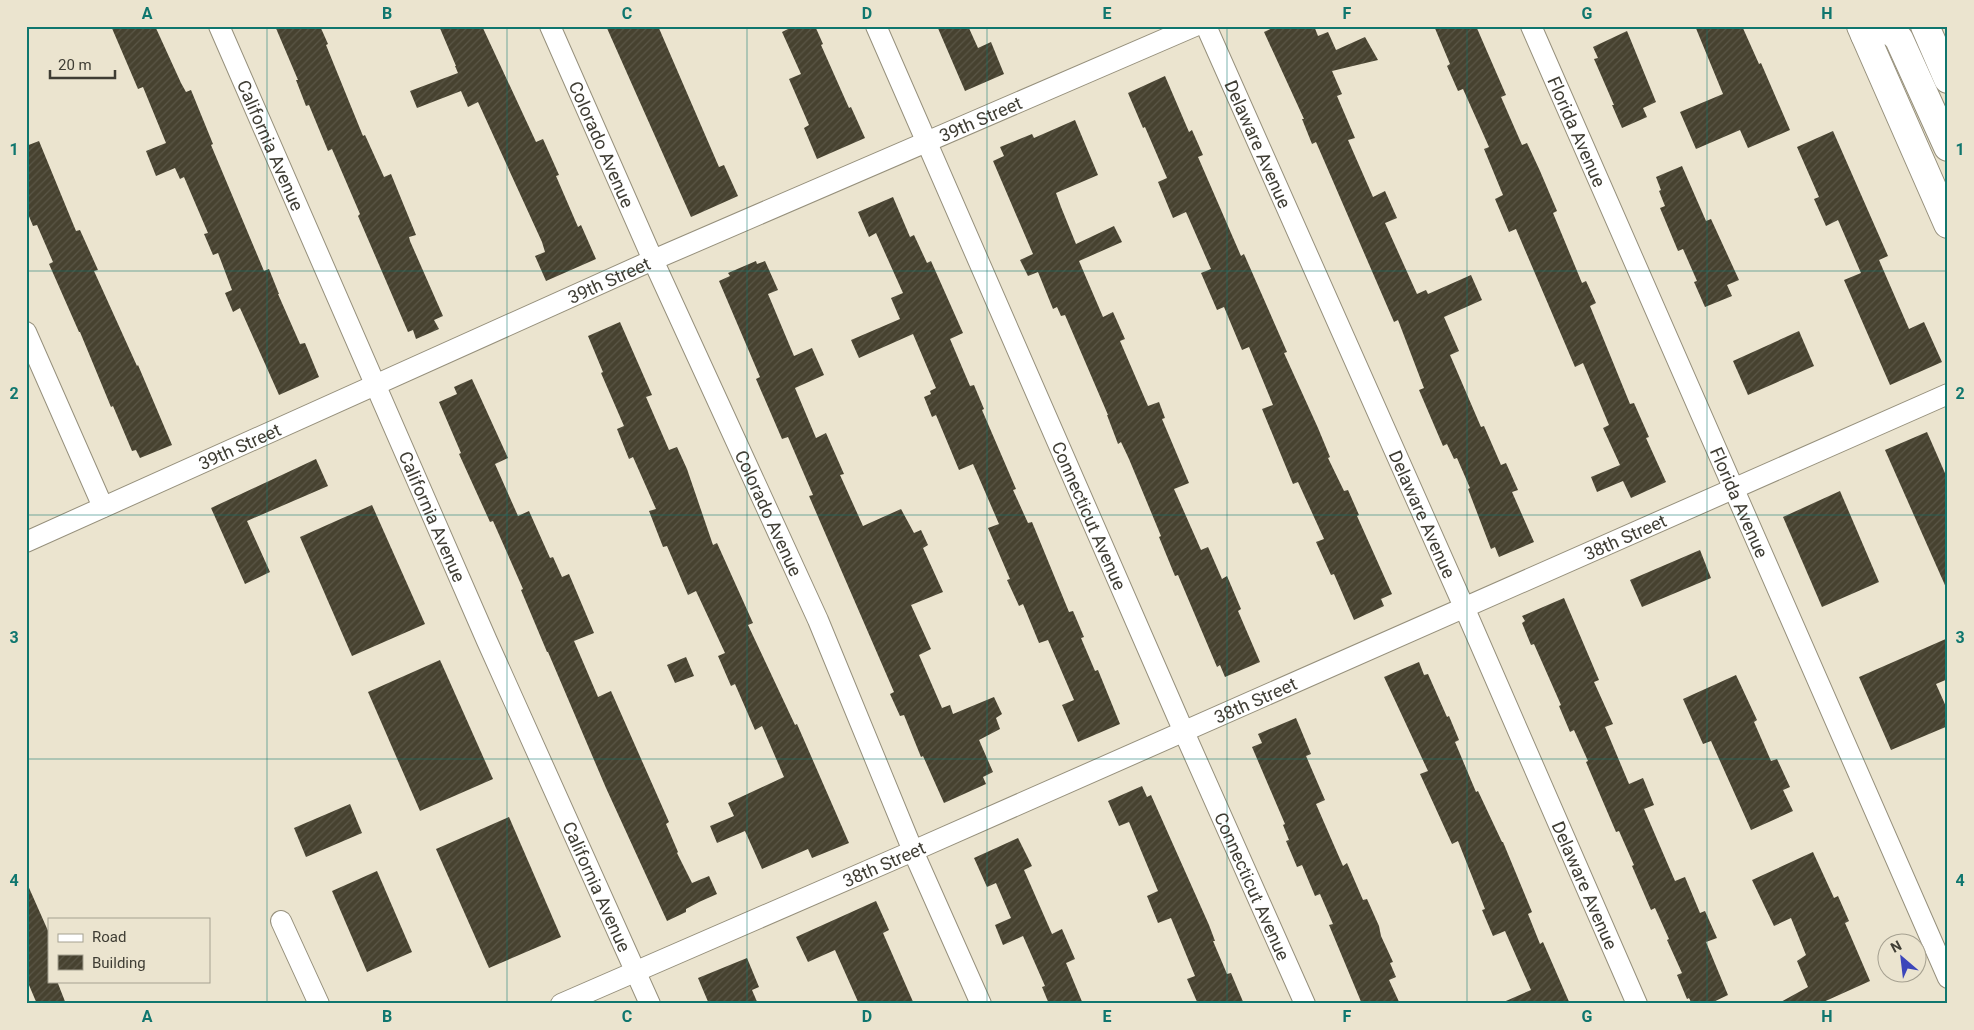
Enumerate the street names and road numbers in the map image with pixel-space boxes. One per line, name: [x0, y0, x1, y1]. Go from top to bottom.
street label: Florida Avenue: [1544, 73, 1611, 190]
street label: California Avenue: [233, 77, 309, 214]
street label: Delaware Avenue: [1221, 77, 1296, 211]
street label: Colorado Avenue: [565, 78, 639, 211]
street label: 39th Street: [936, 92, 1025, 146]
street label: 39th Street: [564, 252, 653, 308]
street label: 39th Street: [195, 418, 284, 474]
street label: Connecticut Avenue: [1048, 438, 1131, 593]
street label: Florida Avenue: [1706, 444, 1773, 561]
street label: Colorado Avenue: [731, 447, 807, 579]
street label: Delaware Avenue: [1385, 447, 1460, 581]
street label: California Avenue: [395, 448, 470, 585]
street label: 38th Street: [1580, 509, 1669, 564]
street label: 38th Street: [1211, 672, 1300, 727]
street label: Connecticut Avenue: [1211, 809, 1295, 963]
street label: California Avenue: [559, 818, 636, 955]
street label: Delaware Avenue: [1548, 818, 1622, 952]
street label: 38th Street: [839, 836, 929, 891]

